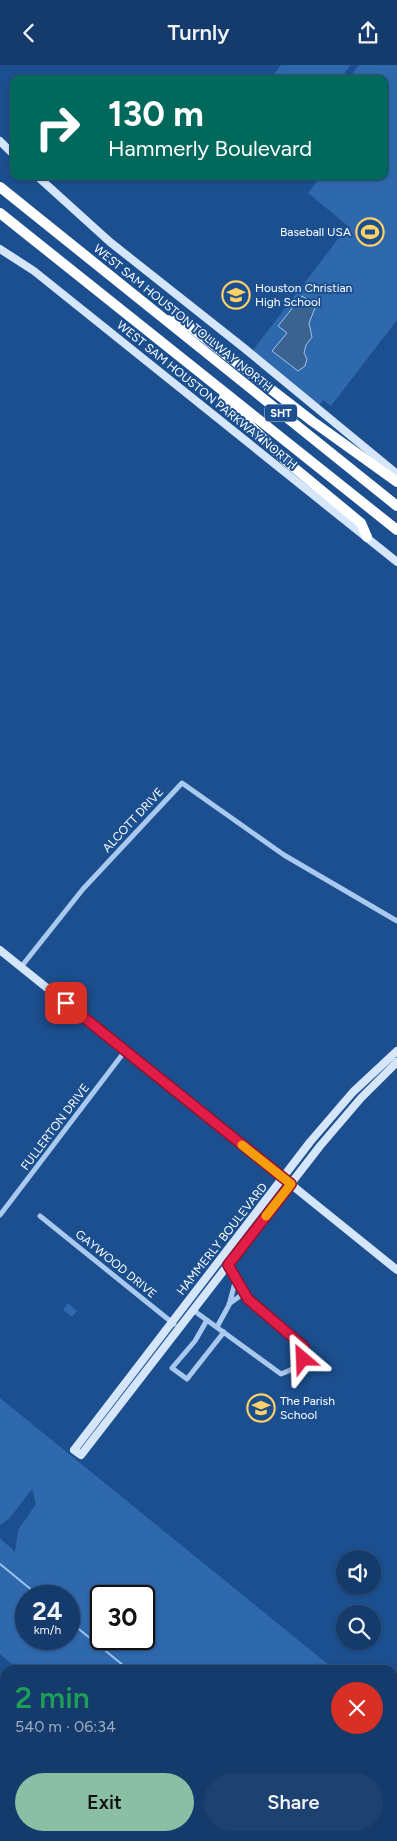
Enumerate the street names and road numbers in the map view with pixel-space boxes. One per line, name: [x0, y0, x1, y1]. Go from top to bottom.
street label: WEST SAM HOUSTON TOLLWAY NORTH: [91, 241, 275, 395]
street label: WEST SAM HOUSTON PARKWAY NORTH: [114, 318, 300, 472]
road number: SHT: [265, 404, 297, 421]
street label: ALCOTT DRIVE: [100, 785, 166, 855]
street label: FULLERTON DRIVE: [18, 1081, 92, 1173]
street label: HAMMERLY BOULEVARD: [174, 1180, 270, 1298]
street label: GAYWOOD DRIVE: [73, 1227, 159, 1301]

